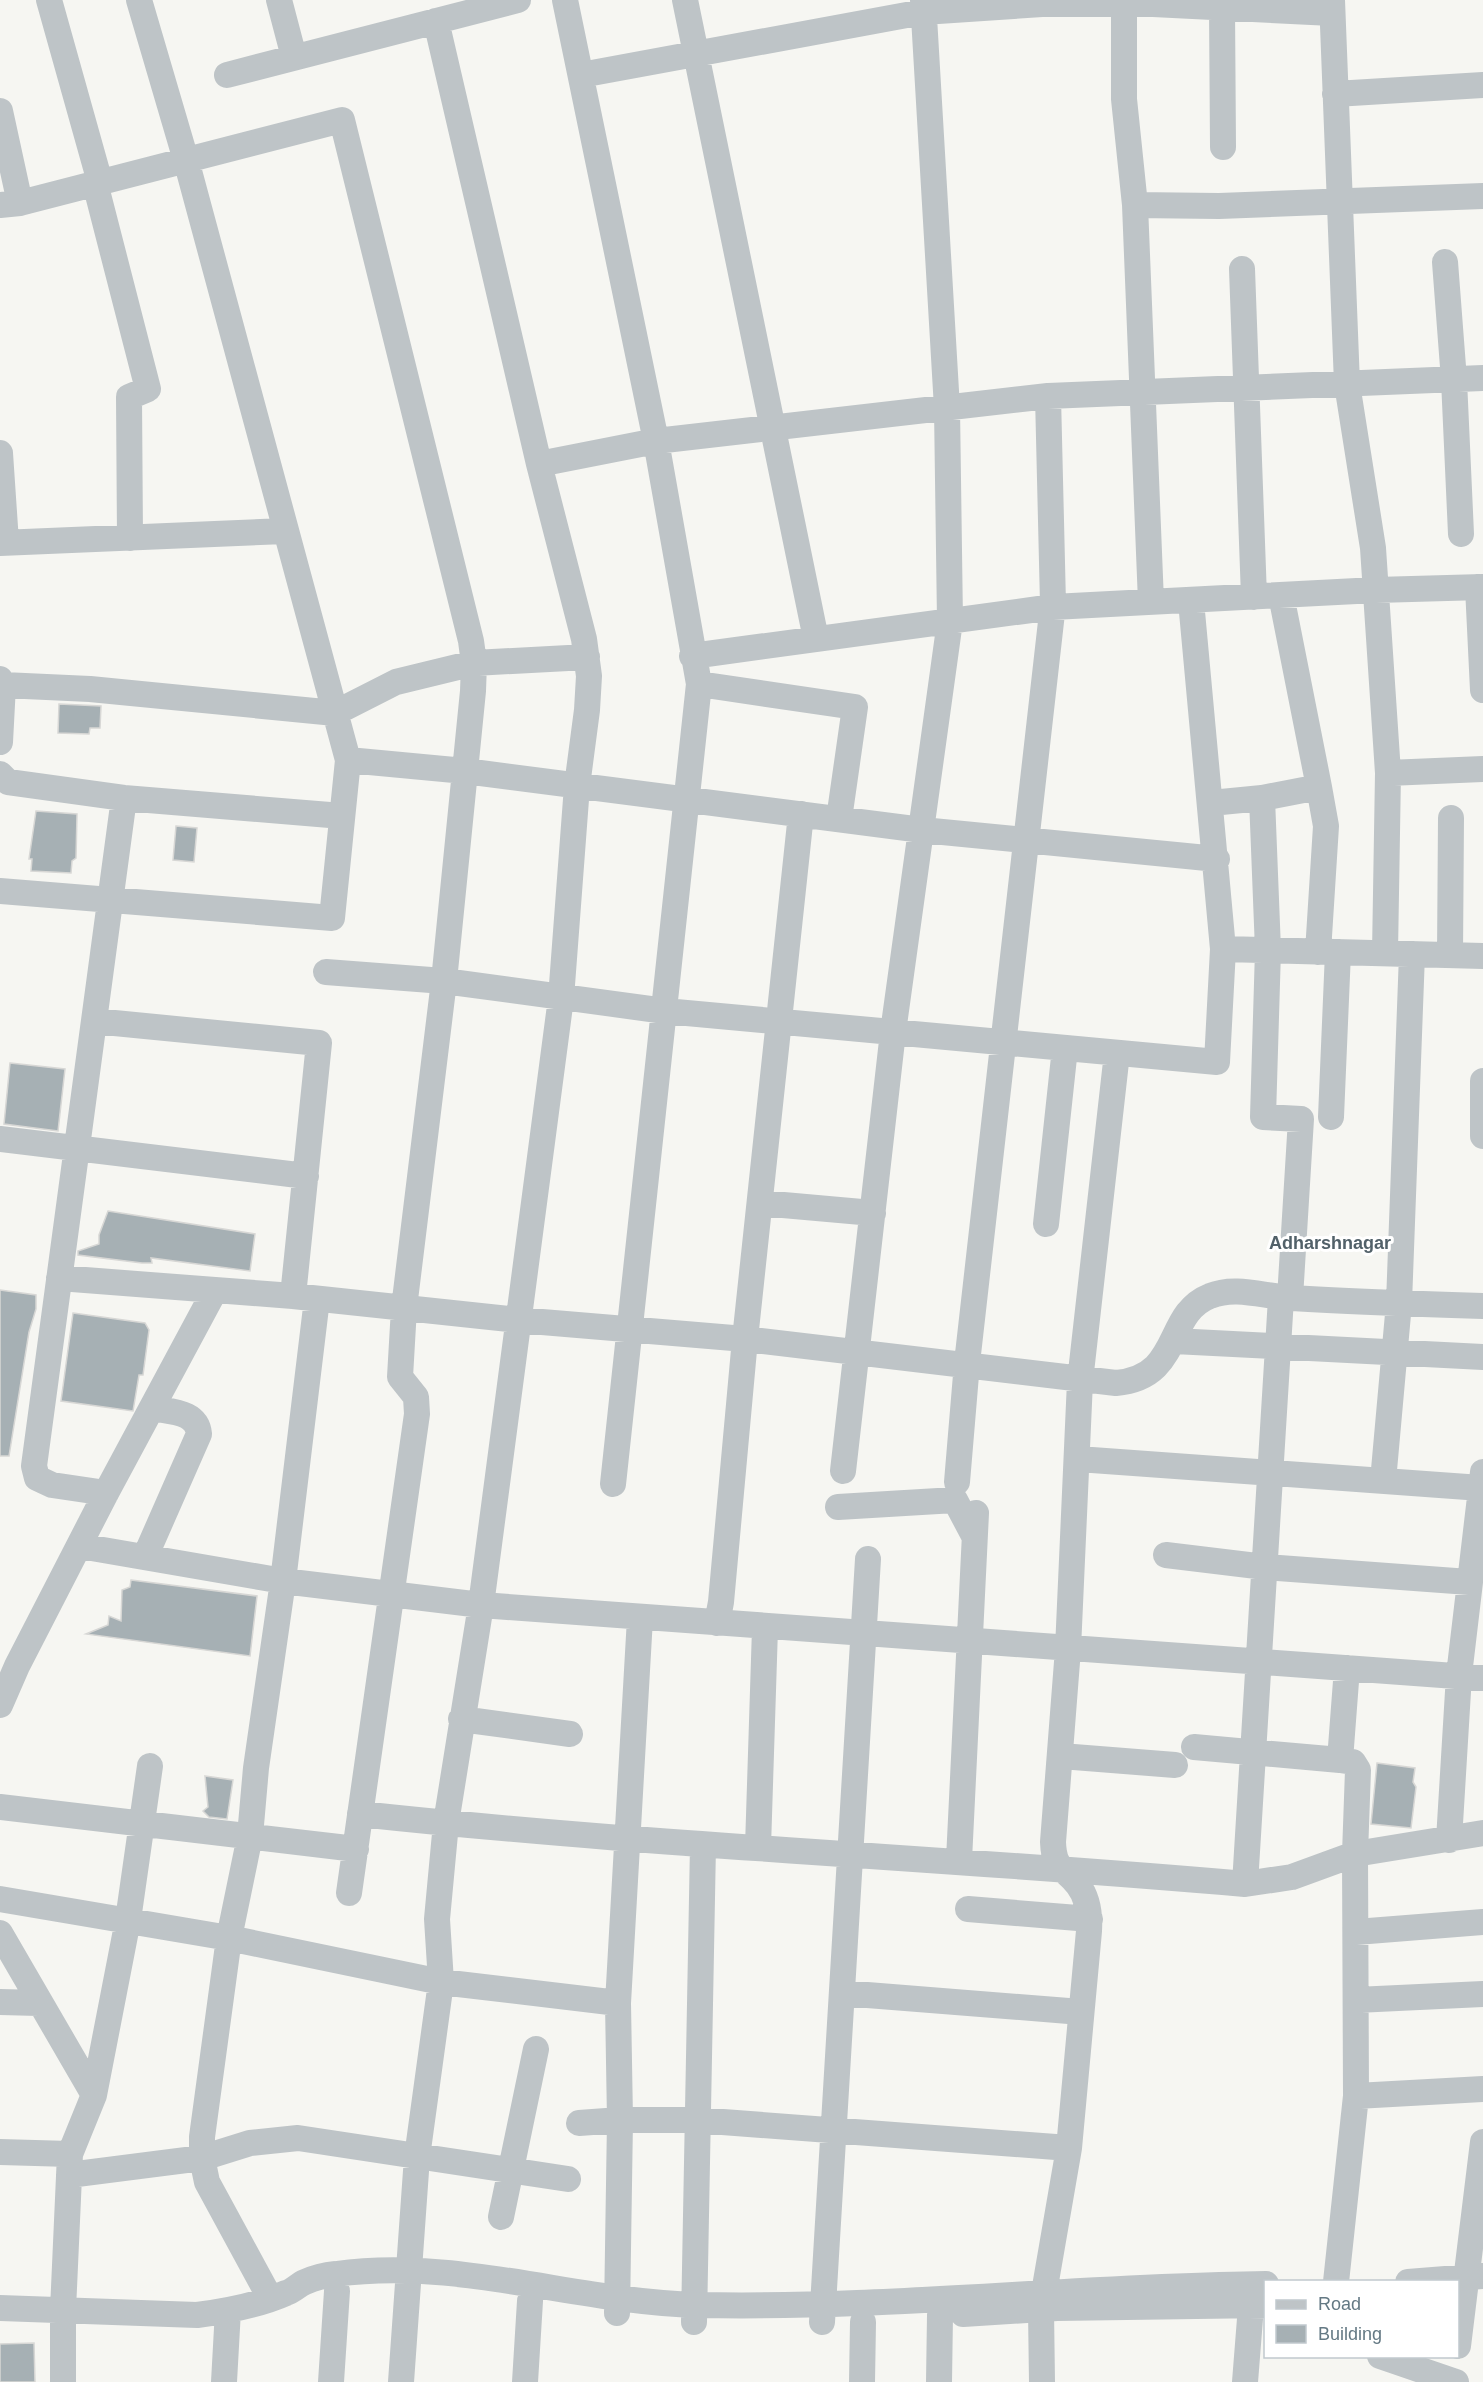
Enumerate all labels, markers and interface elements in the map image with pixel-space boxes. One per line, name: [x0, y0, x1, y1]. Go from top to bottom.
district label: Adharshnagar: [1269, 1233, 1391, 1253]
legend: [1264, 2280, 1459, 2358]
text: Road: [1318, 2294, 1361, 2314]
text: Building: [1318, 2324, 1382, 2344]

